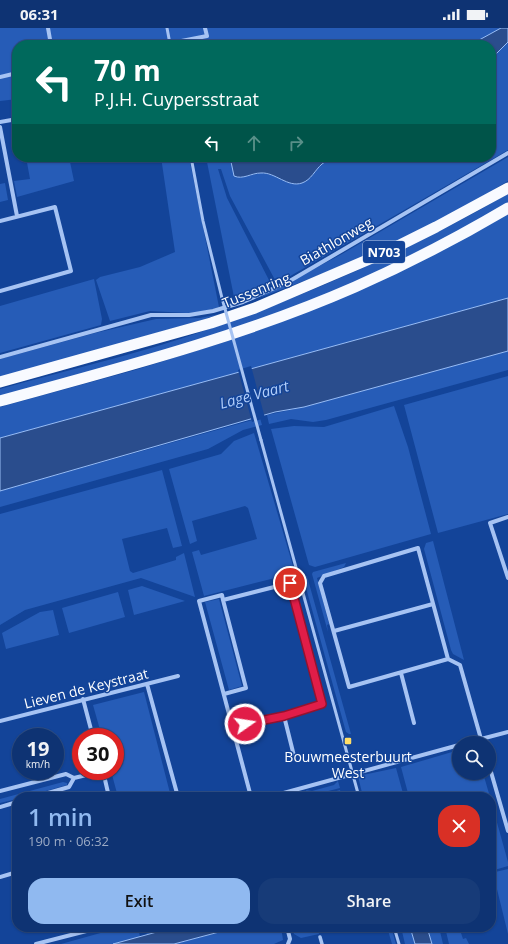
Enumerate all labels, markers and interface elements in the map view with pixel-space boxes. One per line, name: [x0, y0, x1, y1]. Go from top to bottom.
text: 06:31: [20, 4, 59, 24]
text: 70 m: [94, 51, 161, 89]
icon: left: [28, 56, 80, 108]
text: P.J.H. Cuypersstraat: [94, 87, 259, 111]
icon: left: [201, 132, 223, 154]
icon: ahead: [243, 132, 265, 154]
icon: right: [285, 132, 307, 154]
street label: Biathlonweg: [296, 212, 376, 269]
road number: N703: [363, 241, 405, 263]
street label: Tussenring: [219, 268, 293, 312]
water label: Lage Vaart: [217, 375, 292, 413]
pin: [273, 566, 307, 600]
icon: arrive: [279, 572, 301, 594]
street label: Lieven de Keystraat: [22, 663, 150, 713]
position arrow: [224, 703, 266, 745]
speed limit sign: 30: [72, 728, 124, 780]
text: 19: [27, 735, 49, 762]
marker: Bouwmeesterbuurt West: [343, 736, 353, 746]
map controls: [452, 736, 496, 780]
button: search: [452, 736, 496, 780]
place label: Bouwmeesterbuurt West: [284, 747, 412, 782]
text: km/h: [26, 757, 50, 771]
text: 1 min: [28, 800, 93, 833]
button: close: [438, 805, 480, 847]
text: 190 m · 06:32: [28, 832, 109, 850]
button: Exit: [28, 878, 250, 924]
button: Share: [258, 878, 480, 924]

